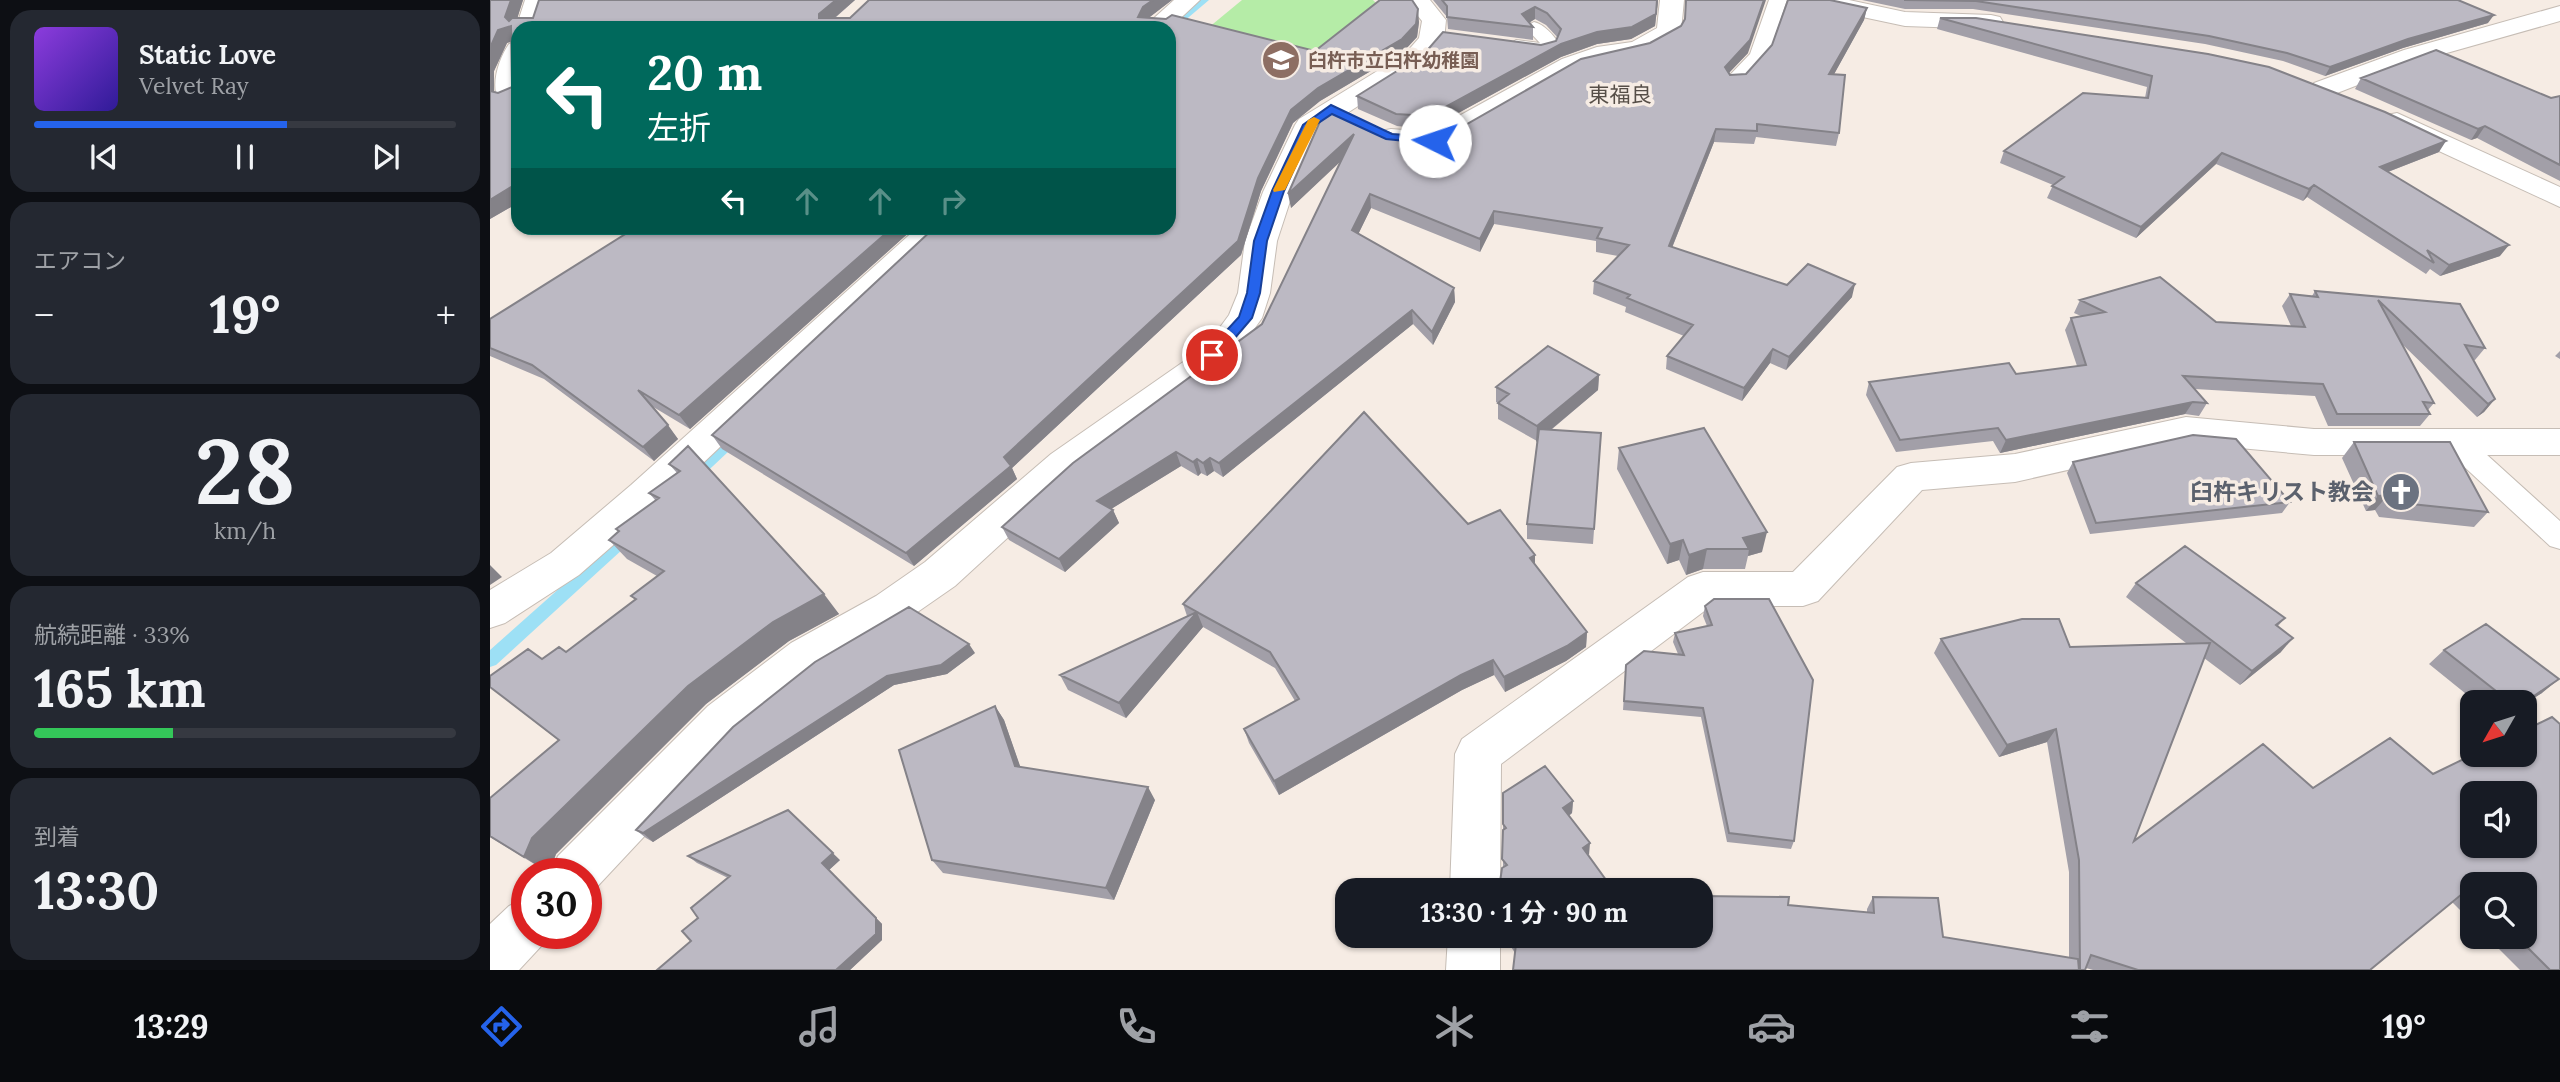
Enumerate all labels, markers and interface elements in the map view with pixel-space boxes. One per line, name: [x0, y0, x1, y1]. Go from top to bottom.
text: Static Love: [139, 38, 276, 71]
school or university icon: 臼杵市立臼杵幼稚園: [1260, 39, 1302, 81]
text: 20 m: [647, 41, 762, 103]
place label: 臼杵市立臼杵幼稚園: [1308, 48, 1479, 72]
icon: left: [532, 49, 623, 140]
text: Velvet Ray: [139, 71, 249, 100]
district label: 東福良: [1589, 81, 1652, 108]
position arrow: [1398, 104, 1472, 178]
text: 左折: [647, 107, 711, 148]
icon: previous: [85, 138, 123, 176]
icon: pause: [226, 138, 264, 176]
icon: next: [367, 138, 405, 176]
icon: left: [715, 182, 753, 220]
icon: ahead: [788, 182, 826, 220]
icon: ahead: [861, 182, 899, 220]
icon: right: [934, 182, 972, 220]
text: エアコン: [34, 246, 126, 275]
text: 19°: [210, 281, 280, 347]
text: −: [34, 291, 54, 339]
text: +: [436, 291, 456, 339]
pin: [1182, 325, 1242, 385]
icon: arrive: [1193, 336, 1231, 374]
text: 28: [195, 412, 295, 529]
church icon: 臼杵キリスト教会: [2380, 471, 2422, 513]
place label: 臼杵キリスト教会: [2190, 477, 2374, 506]
text: km/h: [214, 516, 276, 545]
text: 航続距離 · 33%: [34, 620, 189, 649]
text: 165 km: [34, 655, 206, 721]
north arrow: [2460, 690, 2538, 766]
map controls: [2460, 690, 2537, 949]
button: sound: [2460, 781, 2537, 858]
text: 到着: [34, 822, 80, 851]
text: 13:30: [34, 857, 159, 923]
speed limit sign: 30: [511, 858, 602, 949]
button: search: [2460, 872, 2537, 949]
text: 13:30 · 1 分 · 90 m: [1420, 896, 1628, 929]
icon: directions: [477, 1002, 526, 1051]
icon: music: [795, 1002, 844, 1051]
icon: phone: [1112, 1002, 1161, 1051]
icon: climate: [1430, 1002, 1479, 1051]
icon: car: [1747, 1002, 1796, 1051]
icon: filters: [2065, 1002, 2114, 1051]
text: 13:29: [134, 1006, 209, 1047]
text: 19°: [2382, 1006, 2426, 1047]

